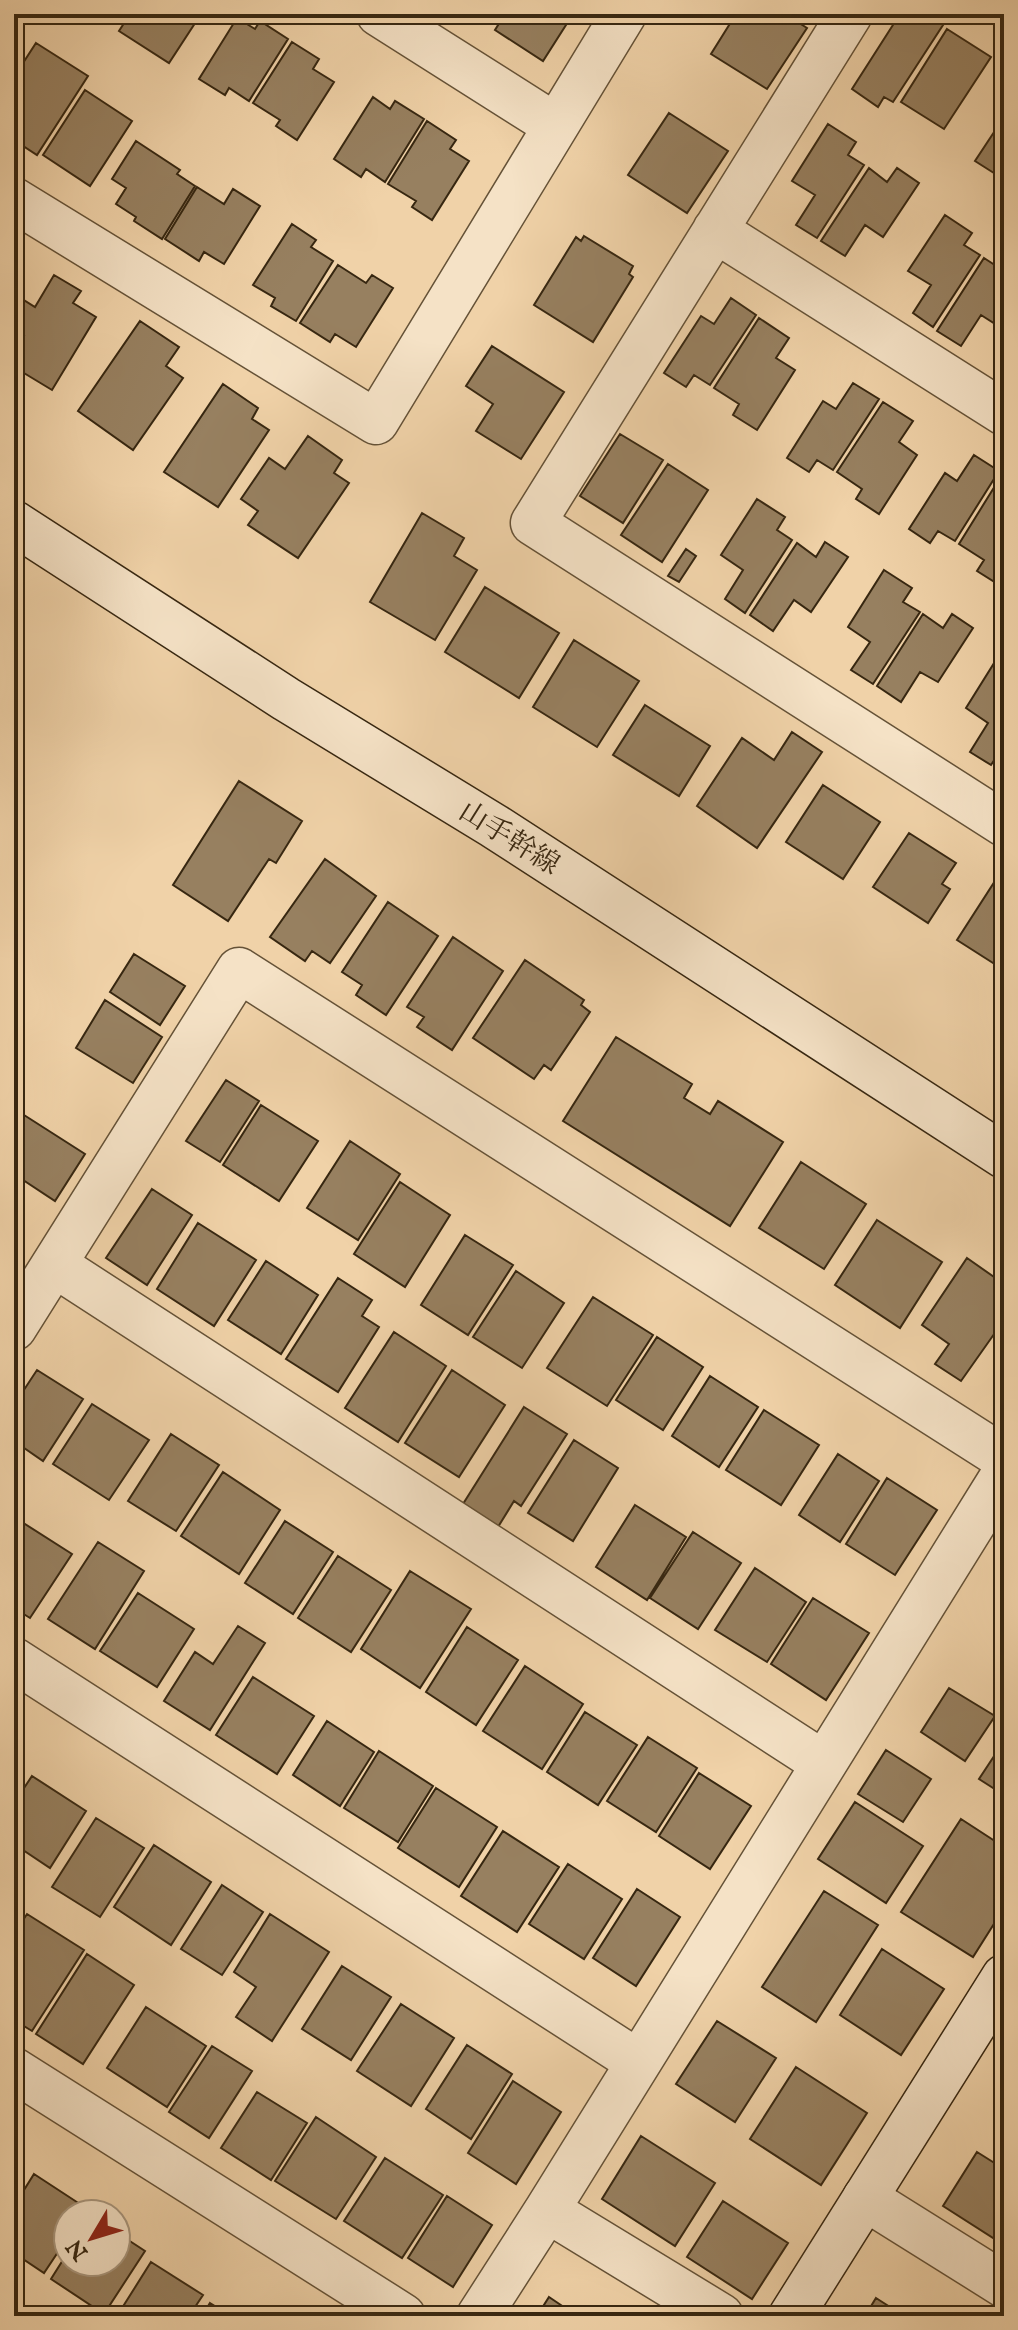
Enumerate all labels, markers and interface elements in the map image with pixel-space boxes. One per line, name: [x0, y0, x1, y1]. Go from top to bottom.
street label: 山手幹線: [452, 795, 565, 884]
north arrow: [52, 2198, 132, 2278]
text: N: [61, 2233, 95, 2266]

